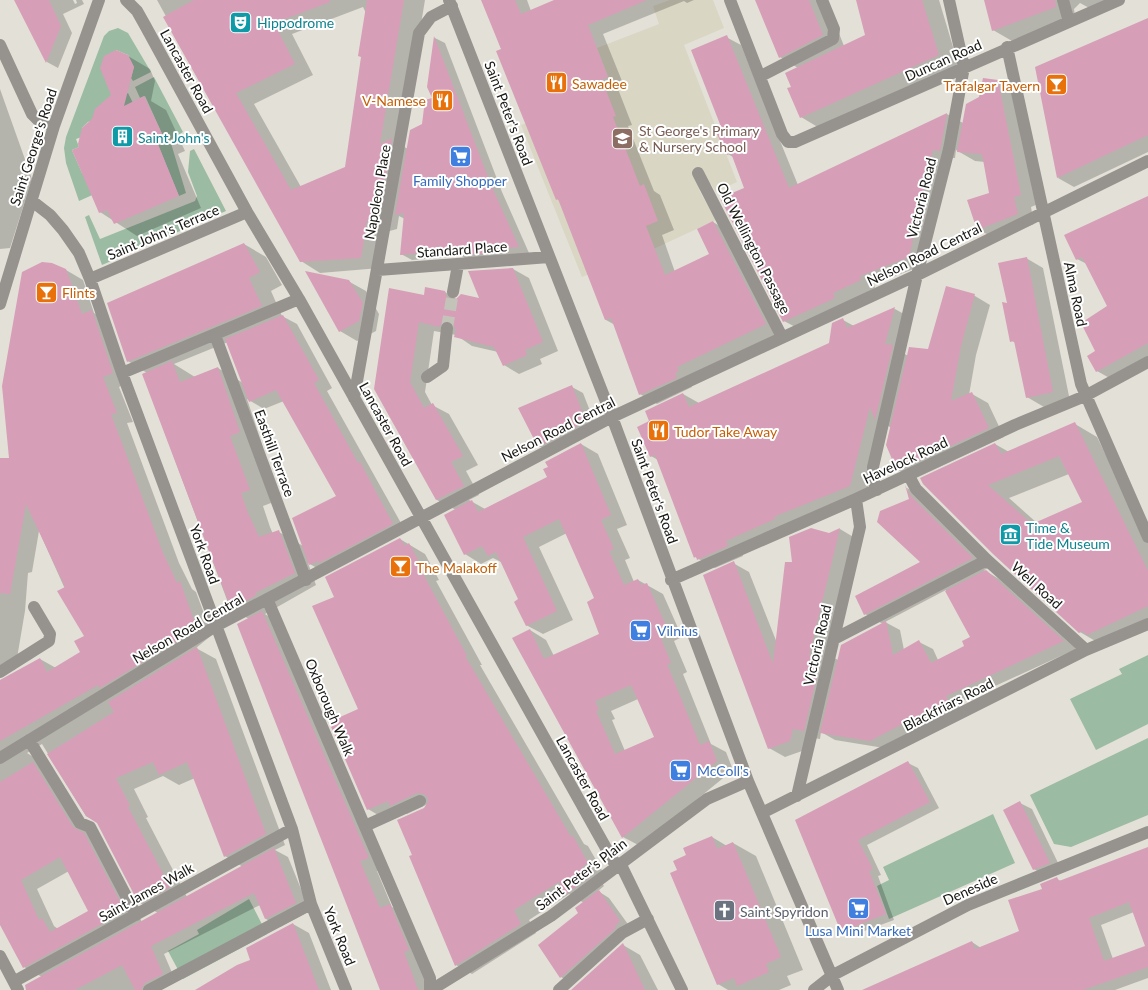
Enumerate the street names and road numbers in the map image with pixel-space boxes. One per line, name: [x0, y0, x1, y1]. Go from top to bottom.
street label: Lancaster Road: [157, 26, 217, 116]
street label: Duncan Road: [902, 36, 984, 84]
street label: Saint Peter's Road: [481, 58, 537, 168]
street label: Saint George's Road: [6, 86, 60, 208]
street label: Napoleon Place: [360, 143, 394, 241]
street label: Victoria Road: [903, 156, 939, 240]
street label: Old Wellington Passage: [714, 180, 794, 316]
street label: Saint John's Terrace: [105, 201, 221, 263]
street label: Nelson Road Central: [864, 219, 984, 289]
street label: Standard Place: [416, 237, 508, 261]
street label: Alma Road: [1061, 260, 1091, 328]
street label: Lancaster Road: [356, 379, 416, 469]
street label: Nelson Road Central: [498, 393, 618, 465]
street label: Easthill Terrace: [251, 407, 299, 499]
street label: Havelock Road: [860, 433, 950, 487]
street label: Saint Peter's Road: [628, 436, 682, 546]
street label: York Road: [186, 522, 224, 586]
street label: Well Road: [1008, 558, 1066, 612]
street label: Nelson Road Central: [129, 589, 247, 667]
street label: Victoria Road: [799, 603, 835, 687]
street label: Oxborough Walk: [302, 656, 358, 759]
street label: Blackfriars Road: [900, 674, 996, 734]
street label: Lancaster Road: [553, 733, 613, 823]
street label: Saint Peter's Plain: [532, 834, 630, 914]
street label: Saint James Walk: [96, 858, 197, 925]
street label: Deneside: [940, 869, 1000, 909]
street label: York Road: [321, 904, 359, 968]

